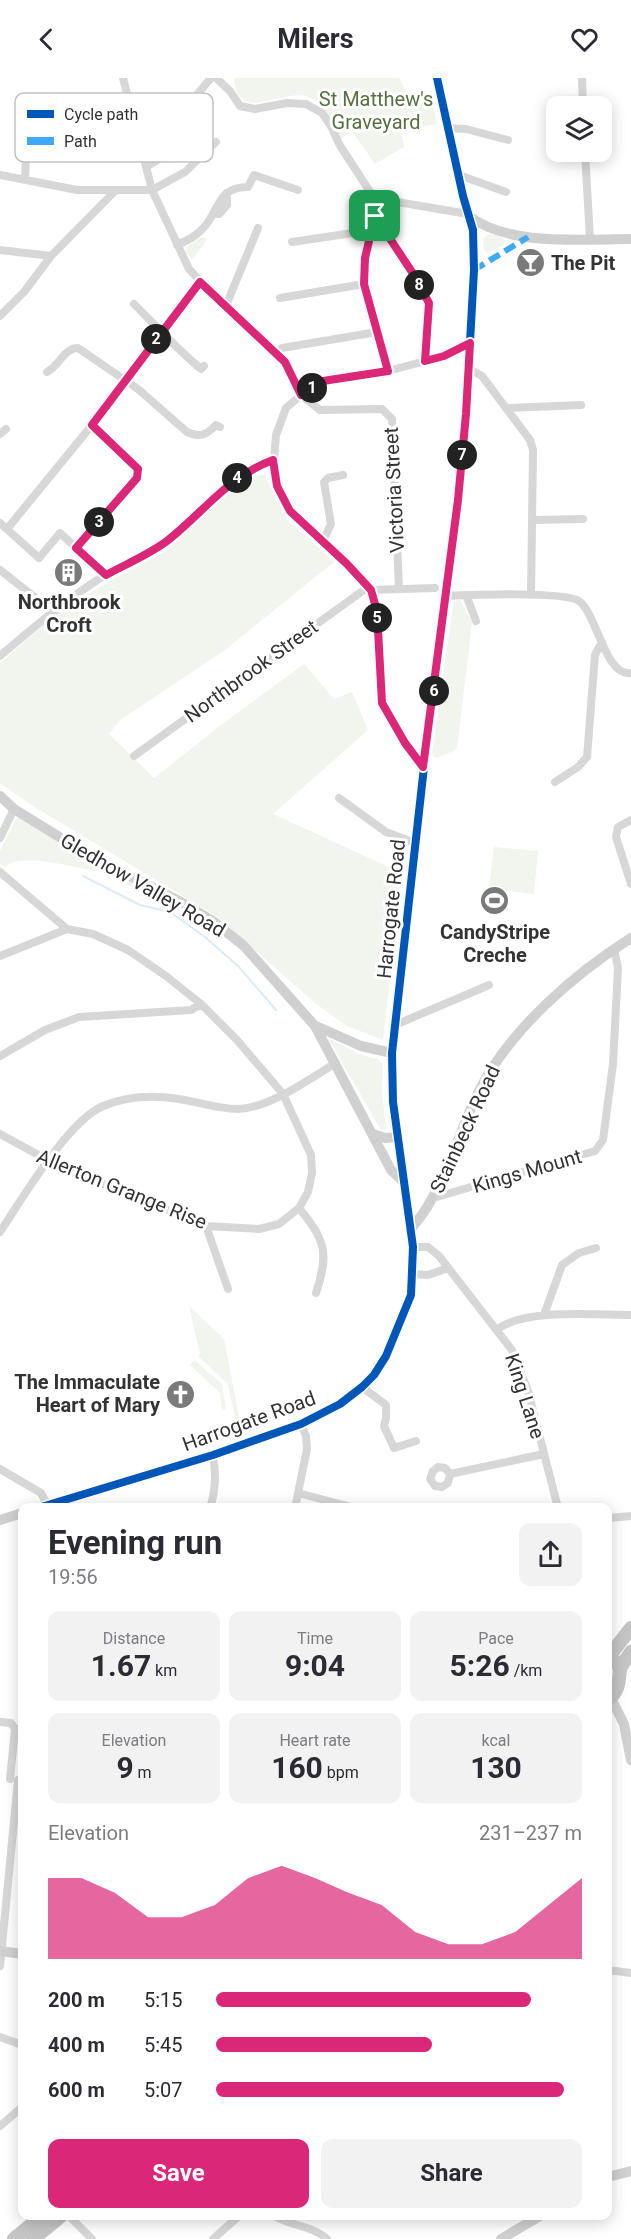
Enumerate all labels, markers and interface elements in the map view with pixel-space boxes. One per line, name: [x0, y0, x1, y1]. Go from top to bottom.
icon: back: [30, 23, 63, 56]
text: Milers: [277, 23, 354, 55]
icon: heart: [568, 23, 601, 56]
park label: St Matthew's Graveyard: [319, 87, 433, 134]
legend: [15, 93, 213, 162]
map controls: [546, 96, 612, 162]
button: layers: [546, 96, 612, 162]
text: Cycle path: [64, 105, 138, 124]
text: Path: [64, 132, 97, 151]
pin: [349, 190, 400, 241]
icon: arrive: [358, 199, 391, 232]
bar icon: The Pit: [514, 247, 546, 279]
place label: The Pit: [551, 251, 616, 275]
pin: 8: [404, 270, 434, 300]
text: 8: [414, 275, 424, 294]
pin: 2: [141, 324, 171, 354]
text: 2: [151, 329, 161, 348]
pin: 1: [297, 373, 327, 403]
text: 1: [307, 378, 317, 397]
street label: Victoria Street: [379, 426, 409, 554]
pin: 7: [447, 440, 477, 470]
text: 7: [457, 445, 467, 464]
pin: 4: [222, 463, 252, 493]
text: 4: [232, 468, 242, 487]
pin: 3: [84, 507, 114, 537]
text: 3: [94, 512, 104, 531]
building icon: Northbrook Croft: [53, 556, 85, 588]
place label: Northbrook Croft: [18, 590, 121, 637]
pin: 5: [362, 603, 392, 633]
text: 5: [372, 608, 382, 627]
street label: Northbrook Street: [180, 615, 322, 727]
pin: 6: [419, 676, 449, 706]
text: 6: [429, 681, 439, 700]
street label: Gledhow Valley Road: [56, 828, 230, 942]
street label: Harrogate Road: [372, 838, 410, 980]
sports icon: CandyStripe Creche: [479, 885, 511, 917]
place label: CandyStripe Creche: [440, 920, 550, 967]
street label: Stainbeck Road: [425, 1061, 505, 1197]
street label: Allerton Grange Rise: [33, 1144, 211, 1234]
street label: Kings Mount: [470, 1144, 584, 1198]
street label: King Lane: [500, 1350, 550, 1442]
place label: The Immaculate Heart of Mary: [14, 1370, 161, 1417]
church icon: The Immaculate Heart of Mary: [165, 1378, 197, 1410]
street label: Harrogate Road: [179, 1386, 319, 1456]
text: Evening run: [48, 1523, 222, 1562]
button: share: [519, 1523, 582, 1586]
text: 19:56: [48, 1565, 98, 1589]
text: Distance: [103, 1629, 165, 1648]
text: Time: [297, 1629, 333, 1648]
text: Pace: [478, 1629, 514, 1648]
text: 1.67: [91, 1648, 151, 1683]
text: 9:04: [285, 1648, 345, 1683]
text: 5:26: [450, 1648, 510, 1683]
text: km: [151, 1661, 177, 1680]
text: /km: [510, 1661, 542, 1680]
text: Elevation: [102, 1731, 166, 1750]
text: Heart rate: [279, 1731, 351, 1750]
text: kcal: [482, 1731, 510, 1750]
text: 9: [116, 1750, 134, 1785]
text: 160: [271, 1750, 323, 1785]
text: 130: [470, 1750, 522, 1785]
text: m: [134, 1763, 152, 1782]
text: bpm: [323, 1763, 359, 1782]
text: Elevation: [48, 1821, 129, 1845]
text: 231–237 m: [479, 1821, 582, 1845]
text: 200 m: [48, 1988, 105, 2012]
text: 5:15: [144, 1988, 183, 2012]
text: 400 m: [48, 2033, 105, 2057]
text: 5:45: [144, 2033, 183, 2057]
text: 600 m: [48, 2078, 105, 2102]
text: 5:07: [144, 2078, 183, 2102]
button: Save: [48, 2139, 309, 2208]
button: Share: [321, 2139, 582, 2208]

